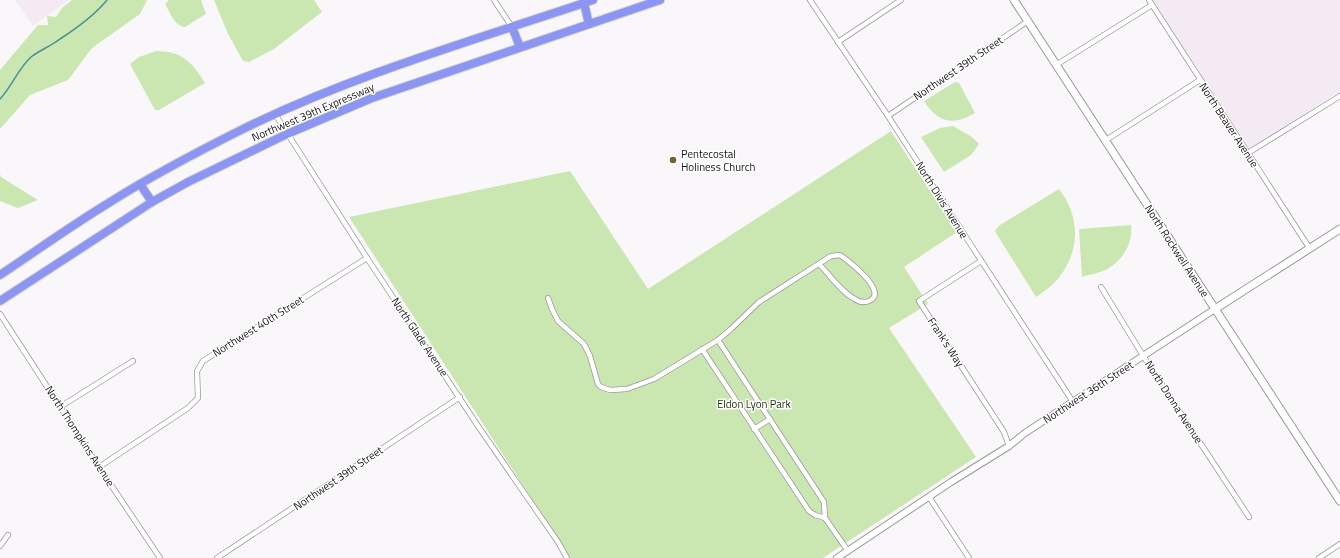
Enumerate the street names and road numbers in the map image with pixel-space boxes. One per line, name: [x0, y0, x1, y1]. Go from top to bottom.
street label: Northwest 39th Street: [910, 32, 1006, 104]
street label: Northwest 39th Expressway: [249, 79, 377, 145]
street label: North Beaver Avenue: [1196, 79, 1263, 171]
street label: North Divis Avenue: [912, 158, 972, 242]
street label: North Rockwell Avenue: [1141, 202, 1213, 301]
street label: Northwest 40th Street: [209, 291, 307, 361]
street label: North Glade Avenue: [388, 294, 453, 380]
street label: Frank's Way: [924, 314, 968, 370]
street label: Northwest 36th Street: [1040, 357, 1136, 427]
street label: North Donna Avenue: [1141, 357, 1207, 447]
street label: North Thompkins Avenue: [41, 382, 119, 490]
street label: Northwest 39th Street: [290, 442, 386, 514]

